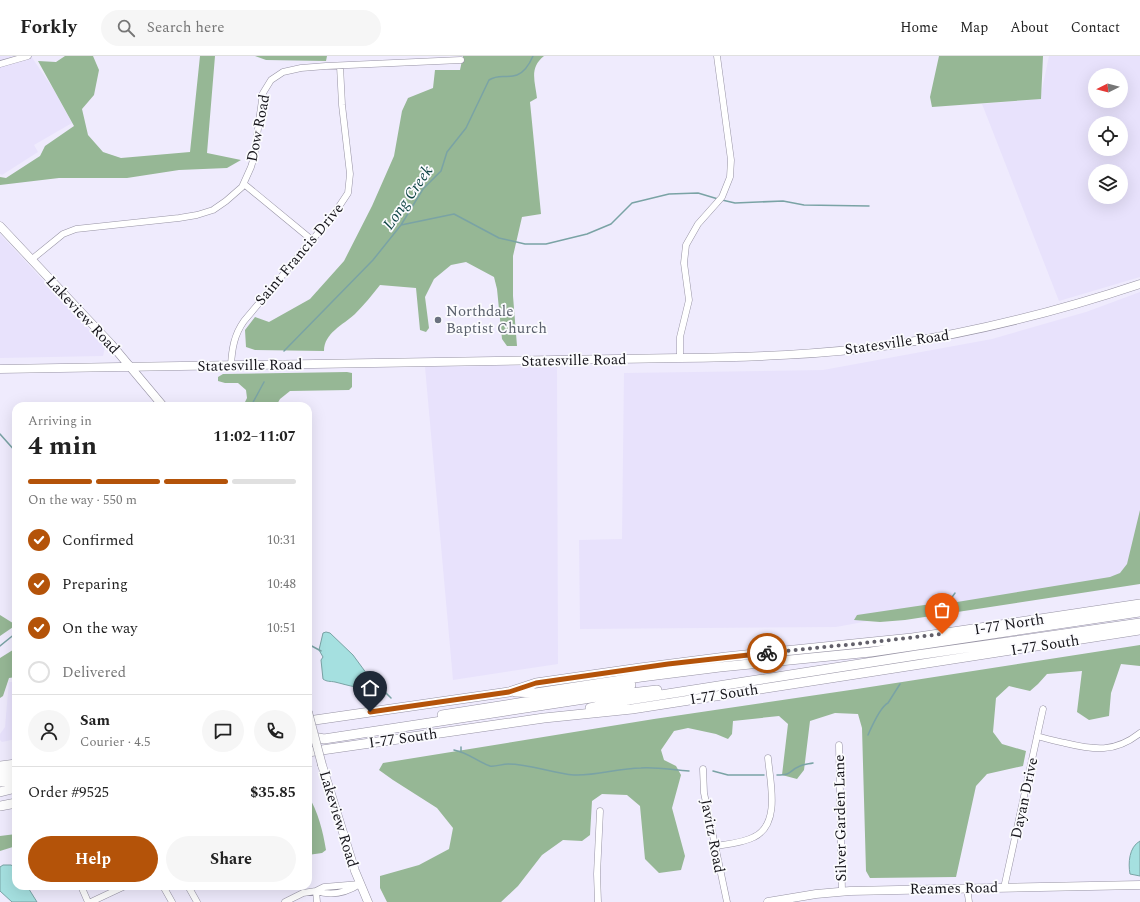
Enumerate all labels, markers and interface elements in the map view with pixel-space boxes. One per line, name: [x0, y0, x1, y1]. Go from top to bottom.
search box: [101, 10, 381, 46]
text: Forkly: [20, 13, 77, 42]
text: Search here: [147, 16, 225, 39]
icon: search: [115, 17, 137, 39]
text: Home: [900, 17, 938, 38]
text: Map: [960, 17, 988, 38]
text: About: [1010, 17, 1049, 38]
text: Contact: [1071, 17, 1120, 38]
north arrow: [1088, 68, 1128, 108]
map controls: [1088, 68, 1128, 204]
street label: Dow Road: [241, 92, 276, 164]
button: locate: [1088, 116, 1128, 156]
water label: Long Creek: [377, 160, 439, 235]
button: layers: [1088, 164, 1128, 204]
street label: Saint Francis Drive: [249, 198, 349, 311]
street label: Lakeview Road: [40, 271, 125, 360]
place label: Northdale Baptist Church: [446, 300, 547, 340]
marker: Northdale Baptist Church: [433, 315, 443, 325]
street label: Statesville Road: [843, 324, 951, 361]
street label: Statesville Road: [521, 348, 627, 373]
street label: Statesville Road: [197, 353, 303, 378]
text: Arriving in: [28, 411, 92, 431]
text: 11:02–11:07: [213, 425, 296, 448]
text: 4 min: [28, 426, 97, 466]
text: On the way · 550 m: [28, 490, 137, 510]
icon: check: [28, 529, 50, 551]
text: Confirmed: [62, 529, 134, 552]
text: 10:31: [267, 530, 296, 550]
icon: check: [28, 573, 50, 595]
text: Preparing: [62, 573, 128, 596]
text: 10:48: [267, 574, 296, 594]
pin: [925, 593, 959, 634]
icon: bag: [931, 599, 953, 621]
street label: I-77 North: [973, 608, 1046, 641]
icon: check: [28, 617, 50, 639]
text: On the way: [62, 617, 137, 640]
text: 10:51: [267, 618, 296, 638]
street label: I-77 South: [1009, 629, 1081, 662]
courier: [747, 633, 787, 673]
icon: bike: [756, 642, 778, 664]
text: Delivered: [62, 661, 126, 684]
pin: [353, 671, 387, 712]
icon: home: [359, 677, 381, 699]
street label: I-77 South: [688, 678, 760, 711]
text: Sam: [80, 709, 110, 732]
button: person: [28, 710, 70, 752]
button: chat: [202, 710, 244, 752]
button: phone: [254, 710, 296, 752]
street label: I-77 South: [367, 722, 439, 755]
text: Courier · 4.5: [80, 732, 150, 752]
street label: Silver Garden Lane: [828, 754, 853, 882]
street label: Dayan Drive: [1005, 755, 1044, 841]
street label: Lakeview Road: [313, 768, 364, 870]
text: Order #9525: [28, 781, 109, 804]
text: $35.85: [250, 781, 296, 804]
street label: Javitz Road: [694, 797, 731, 875]
button: Help: [28, 836, 158, 882]
button: Share: [166, 836, 296, 882]
street label: Reames Road: [909, 876, 999, 901]

